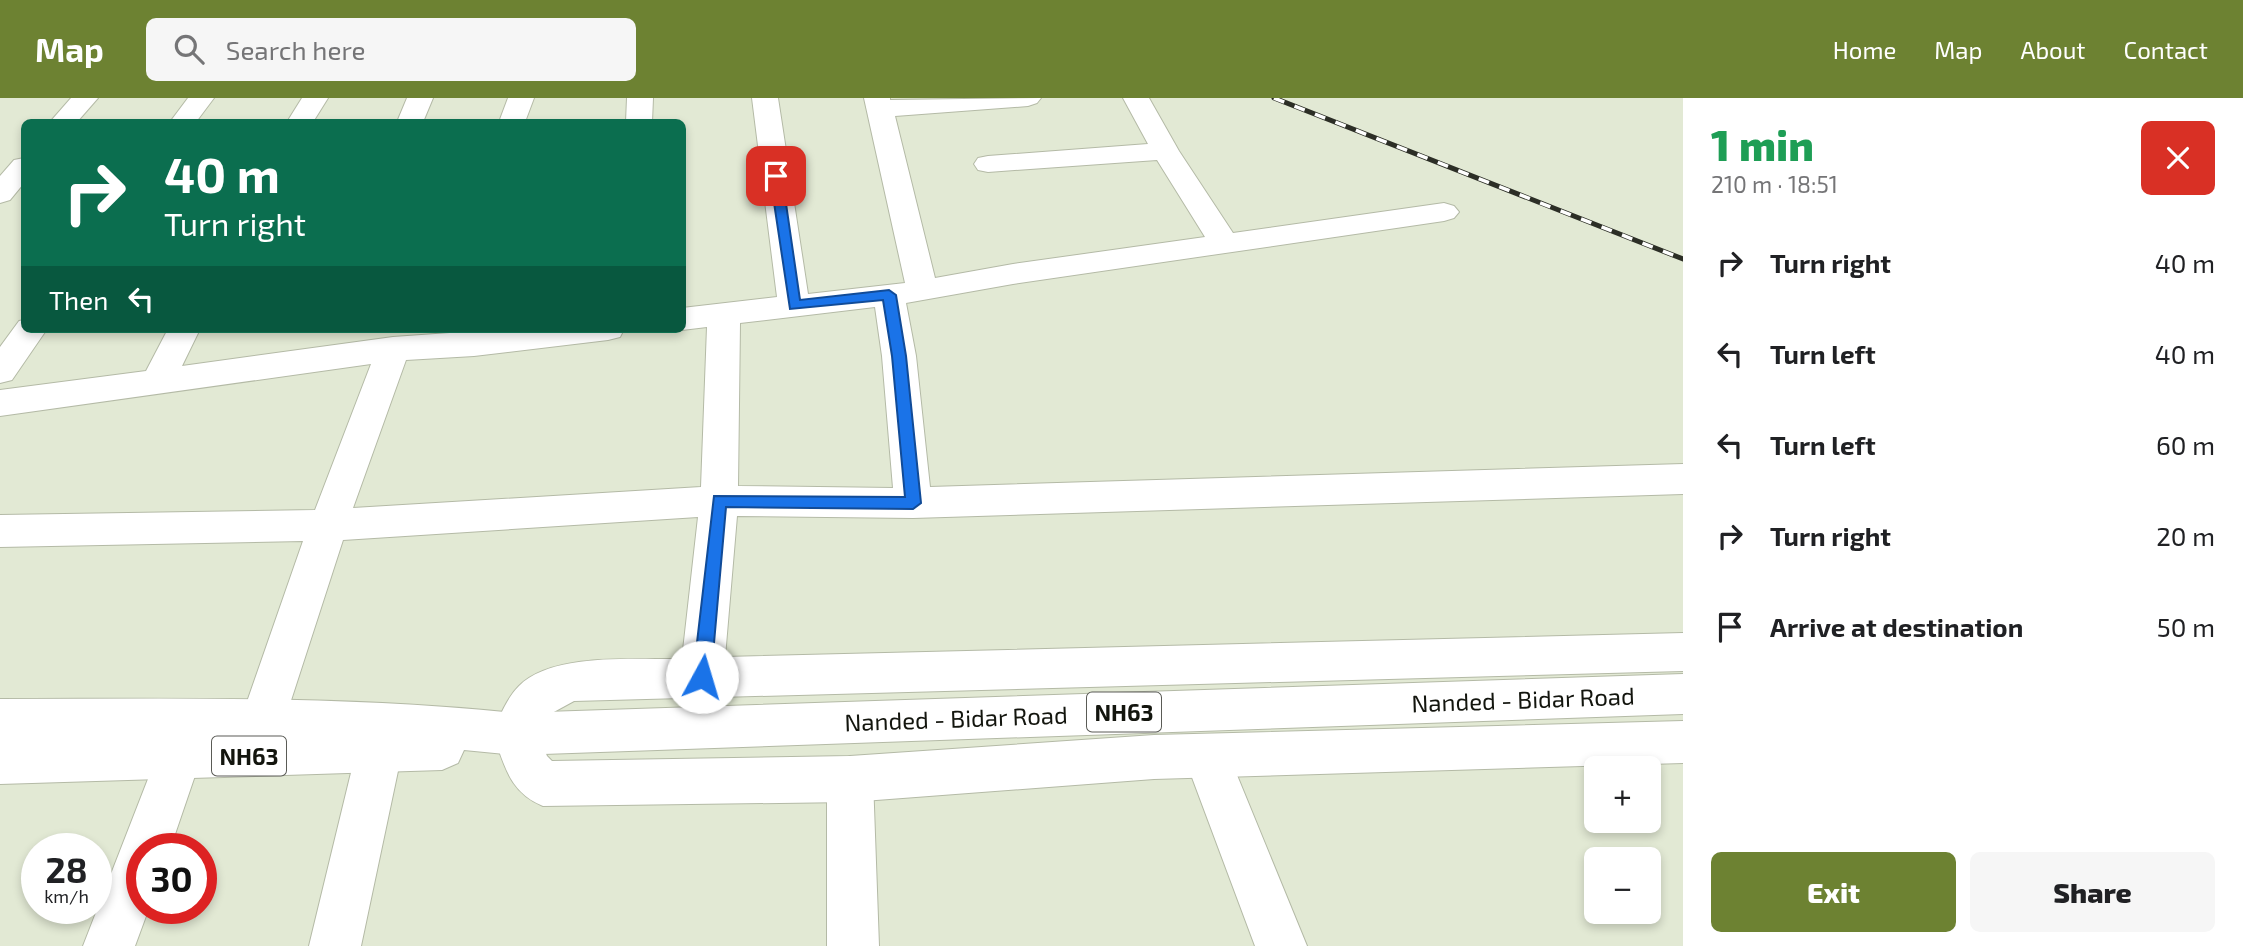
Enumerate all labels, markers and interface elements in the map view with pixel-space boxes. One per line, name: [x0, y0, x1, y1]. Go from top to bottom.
search box: [146, 18, 636, 81]
text: Map: [35, 29, 104, 69]
icon: search: [170, 30, 208, 68]
text: Search here: [226, 34, 365, 65]
text: Home: [1833, 35, 1896, 64]
text: Map: [1934, 35, 1982, 64]
text: About: [2020, 35, 2086, 64]
text: Contact: [2124, 35, 2208, 64]
text: 1 min: [1711, 119, 1814, 169]
button: close: [2141, 121, 2215, 195]
text: 40 m: [164, 144, 280, 203]
pin: [746, 146, 806, 206]
icon: right: [49, 147, 140, 238]
icon: arrive: [757, 157, 795, 195]
text: 210 m · 18:51: [1711, 170, 1838, 198]
text: Turn right: [164, 204, 306, 242]
icon: right: [1711, 244, 1749, 282]
text: Turn right: [1770, 247, 1891, 278]
text: 40 m: [2155, 247, 2215, 278]
icon: left: [122, 280, 160, 318]
text: Then: [49, 284, 108, 315]
icon: left: [1711, 335, 1749, 373]
text: Turn left: [1770, 338, 1876, 369]
text: 40 m: [2155, 338, 2215, 369]
icon: left: [1711, 426, 1749, 464]
text: Turn left: [1770, 429, 1876, 460]
text: 60 m: [2156, 429, 2215, 460]
icon: right: [1711, 517, 1749, 555]
text: Turn right: [1770, 520, 1891, 551]
text: 20 m: [2156, 520, 2215, 551]
icon: arrive: [1711, 608, 1749, 646]
text: Arrive at destination: [1770, 611, 2023, 642]
text: 50 m: [2157, 611, 2215, 642]
position arrow: [665, 640, 739, 714]
street label: Nanded - Bidar Road: [1411, 681, 1635, 717]
road number: NH63: [1087, 692, 1161, 732]
street label: Nanded - Bidar Road: [844, 700, 1068, 736]
road number: NH63: [212, 736, 286, 776]
map controls: [1584, 756, 1661, 924]
button: +: [1584, 756, 1661, 833]
speed limit sign: 30: [126, 833, 217, 924]
button: −: [1584, 847, 1661, 924]
text: 28: [45, 848, 88, 890]
button: Exit: [1711, 852, 1956, 932]
button: Share: [1970, 852, 2215, 932]
text: km/h: [44, 885, 89, 907]

